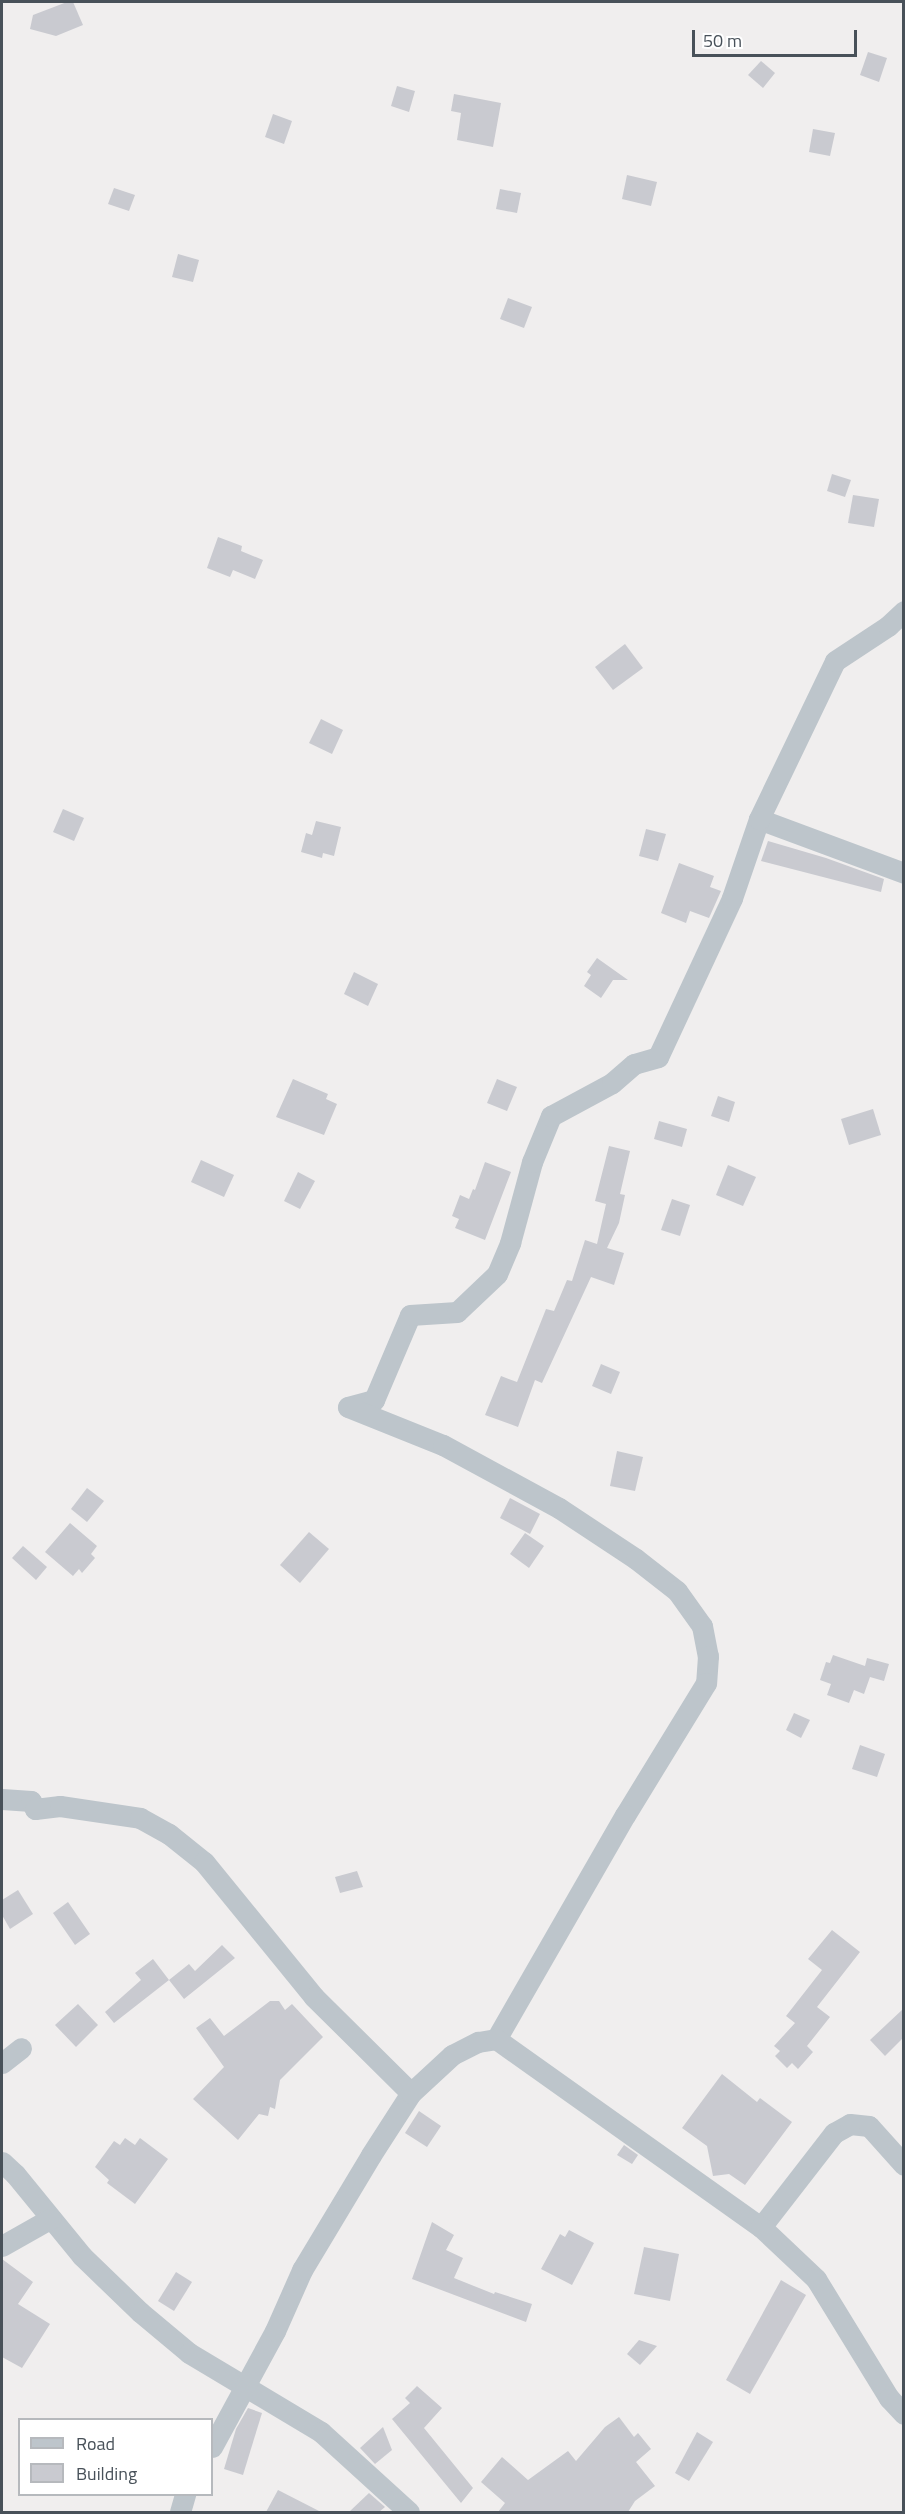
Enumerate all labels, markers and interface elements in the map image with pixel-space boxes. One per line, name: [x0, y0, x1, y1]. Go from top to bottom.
scale bar: [695, 18, 860, 56]
text: 50 m: [703, 27, 742, 54]
legend: [18, 2418, 213, 2496]
text: Road: [76, 2430, 115, 2457]
text: Building: [76, 2460, 137, 2487]

